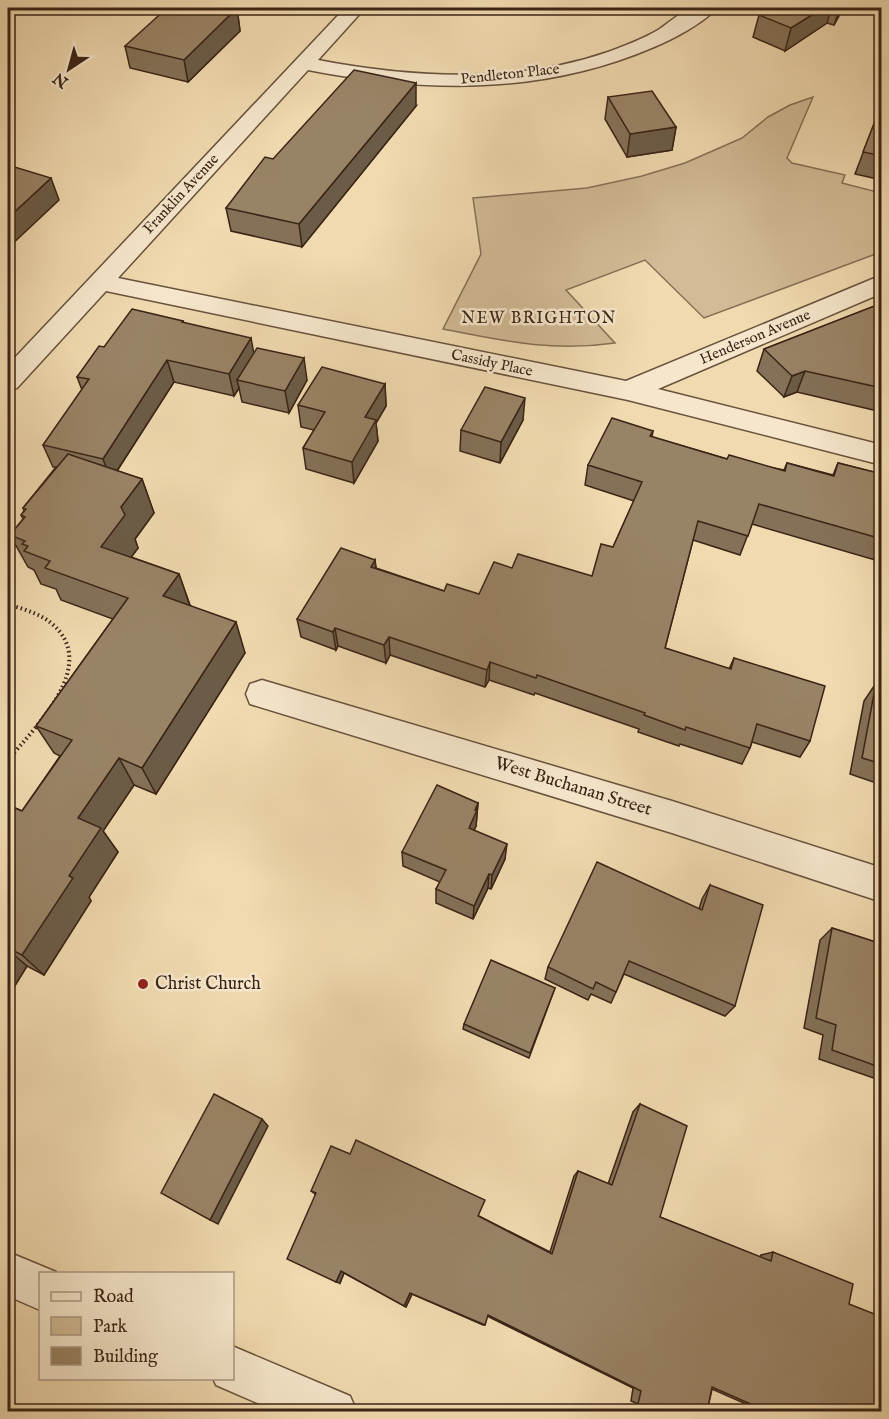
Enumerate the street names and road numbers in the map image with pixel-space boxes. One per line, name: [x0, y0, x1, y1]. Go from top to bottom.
street label: Pendleton Place: [460, 59, 560, 89]
street label: Franklin Avenue: [139, 150, 223, 238]
street label: Henderson Avenue: [697, 305, 813, 369]
street label: Cassidy Place: [449, 345, 535, 381]
street label: West Buchanan Street: [492, 752, 654, 822]

